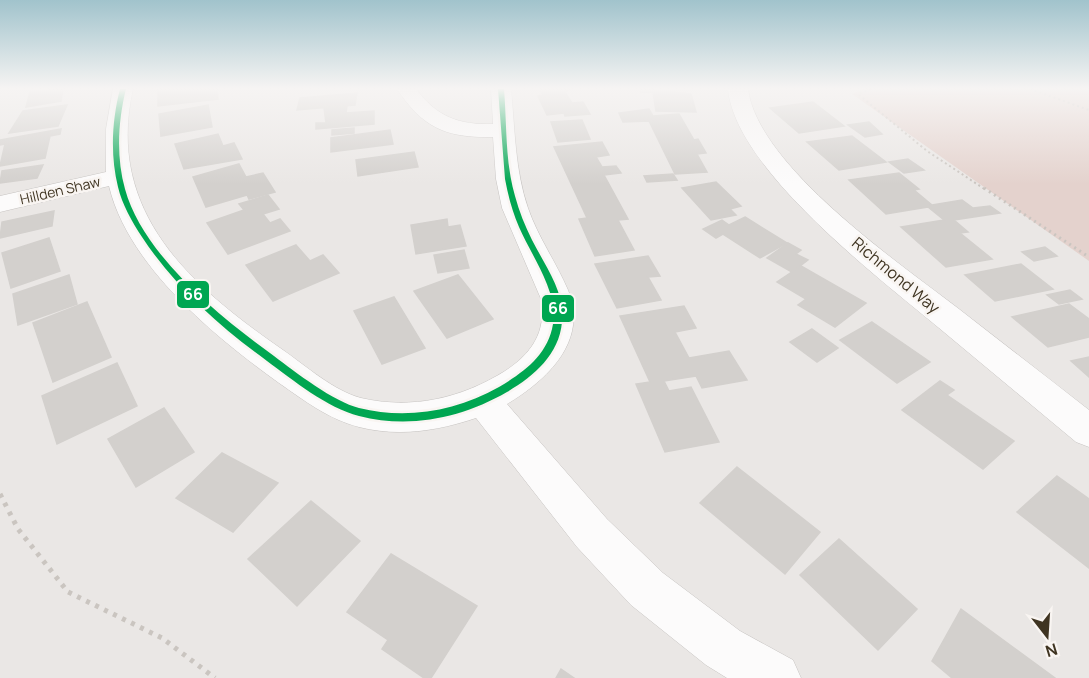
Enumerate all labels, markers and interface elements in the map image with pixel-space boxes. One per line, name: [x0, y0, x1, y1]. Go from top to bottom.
street label: Hillden Shaw: [18, 171, 102, 208]
street label: Richmond Way: [847, 232, 945, 319]
line badge: 66: [176, 280, 210, 309]
text: 66: [183, 283, 203, 305]
line badge: 66: [541, 294, 575, 323]
text: 66: [548, 297, 568, 319]
north arrow: [1017, 606, 1077, 666]
text: N: [1043, 638, 1060, 663]

